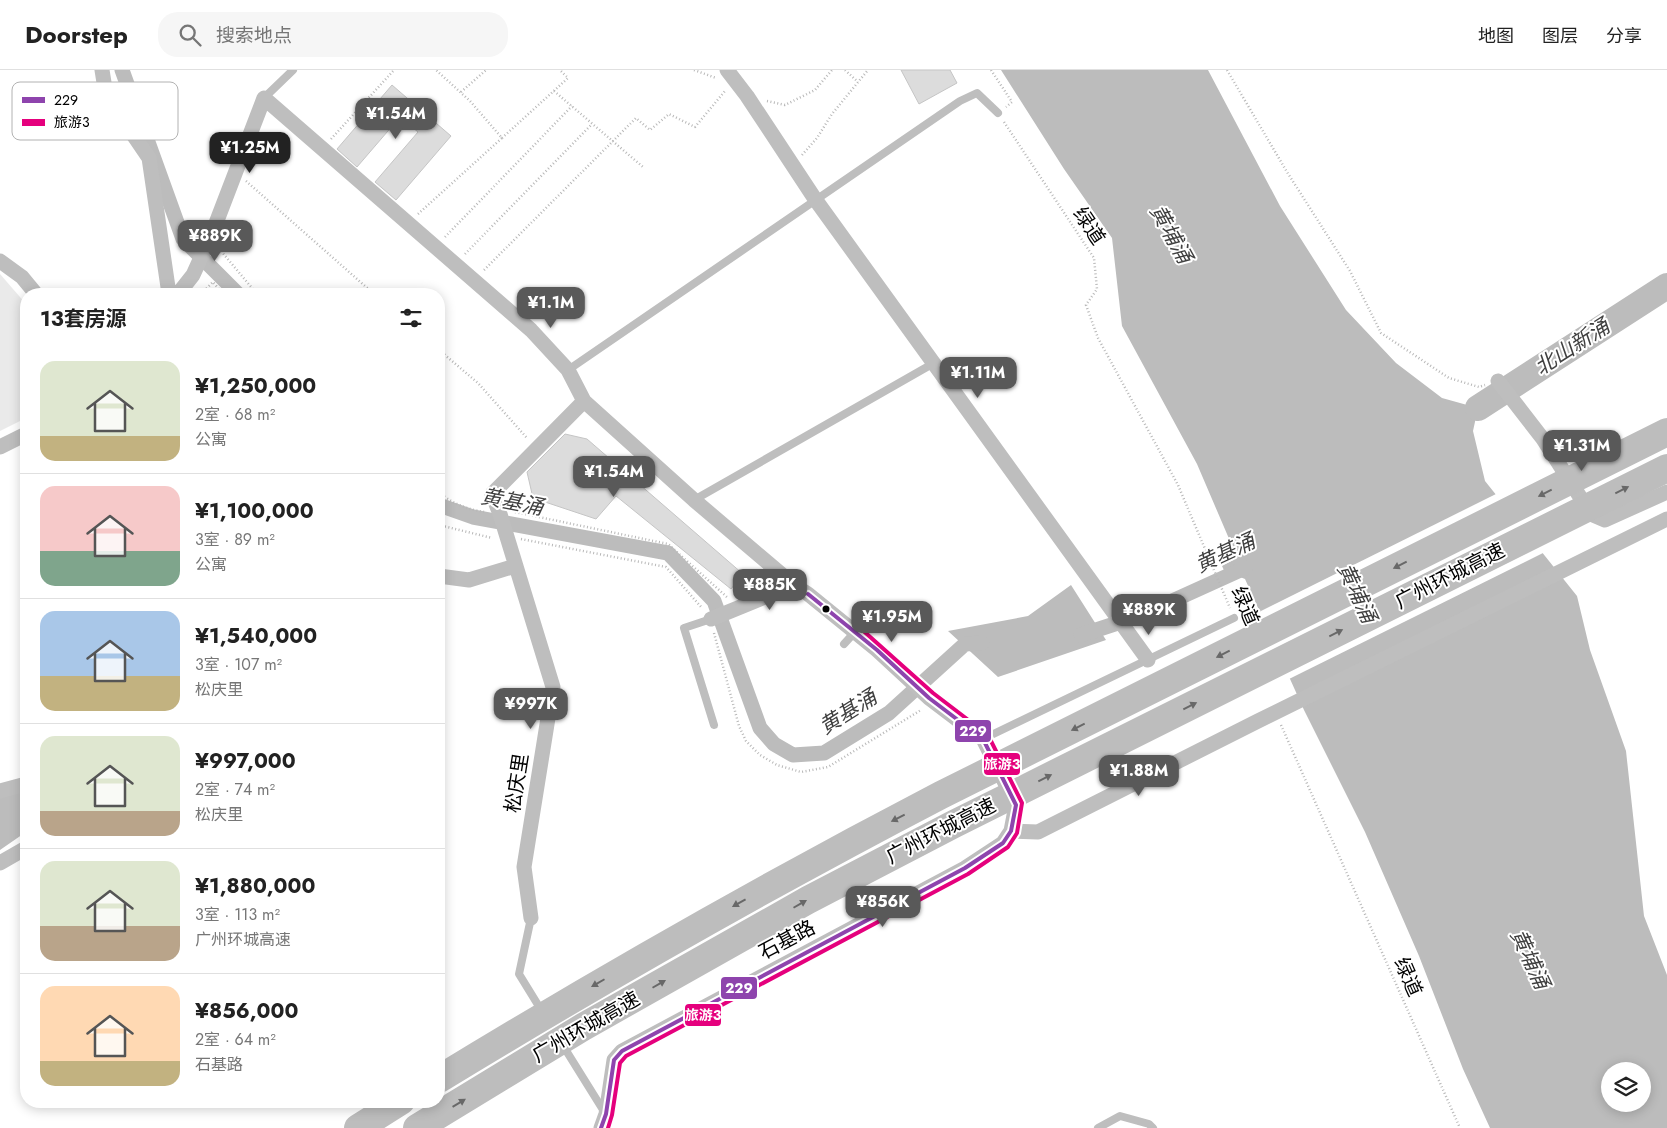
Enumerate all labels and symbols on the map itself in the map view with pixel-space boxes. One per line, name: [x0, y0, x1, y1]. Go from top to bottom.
legend: [12, 82, 178, 140]
text: 229: [54, 90, 78, 110]
pin: ¥1.54M: [355, 98, 437, 140]
text: 旅游3: [54, 112, 90, 132]
pin: ¥1.25M: [209, 132, 291, 174]
water label: 黄埔涌: [1143, 199, 1200, 271]
street label: 绿道: [1066, 201, 1112, 251]
pin: ¥889K: [180, 220, 250, 262]
pin: ¥1.1M: [516, 286, 586, 329]
water label: 北山新涌: [1529, 310, 1617, 382]
pin: ¥1.11M: [937, 356, 1019, 399]
pin: ¥1.31M: [1541, 430, 1623, 472]
pin: ¥1.54M: [573, 456, 655, 498]
water label: 黄基涌: [478, 481, 548, 523]
one-way arrow: [1615, 486, 1629, 494]
one-way arrow: [1538, 489, 1552, 497]
water label: 黄基涌: [1190, 525, 1262, 580]
street label: 广州环城高速: [1390, 536, 1510, 616]
water label: 黄埔涌: [1330, 558, 1385, 630]
one-way arrow: [1393, 562, 1407, 570]
pin: ¥885K: [735, 568, 805, 611]
street label: 绿道: [1224, 582, 1266, 630]
pin: ¥889K: [1114, 594, 1184, 636]
pin: ¥1.95M: [851, 600, 933, 643]
unlabelled marker: [821, 604, 831, 614]
one-way arrow: [1329, 629, 1343, 637]
one-way arrow: [1216, 650, 1230, 658]
water label: 黄基涌: [813, 682, 884, 741]
pin: ¥997K: [496, 688, 566, 730]
one-way arrow: [1183, 702, 1198, 710]
line badge: 229: [954, 719, 992, 743]
text: 229: [959, 721, 987, 741]
one-way arrow: [1071, 723, 1085, 731]
street label: 松庆里: [498, 751, 536, 815]
line badge: 旅游3: [983, 752, 1021, 776]
text: 旅游3: [984, 754, 1021, 774]
pin: ¥1.88M: [1098, 754, 1180, 797]
one-way arrow: [1038, 774, 1052, 782]
street label: 广州环城高速: [881, 791, 1001, 871]
one-way arrow: [890, 814, 905, 822]
pin: ¥856K: [848, 886, 918, 928]
one-way arrow: [732, 899, 746, 907]
one-way arrow: [793, 900, 807, 908]
street label: 石基路: [754, 913, 820, 967]
water label: 黄埔涌: [1503, 924, 1558, 996]
street label: 绿道: [1387, 953, 1429, 1001]
line badge: 229: [720, 976, 758, 1000]
text: 229: [725, 978, 753, 998]
one-way arrow: [591, 979, 605, 988]
one-way arrow: [652, 980, 665, 989]
street label: 广州环城高速: [527, 984, 645, 1070]
line badge: 旅游3: [684, 1003, 722, 1027]
text: 旅游3: [685, 1005, 722, 1025]
one-way arrow: [452, 1098, 465, 1107]

